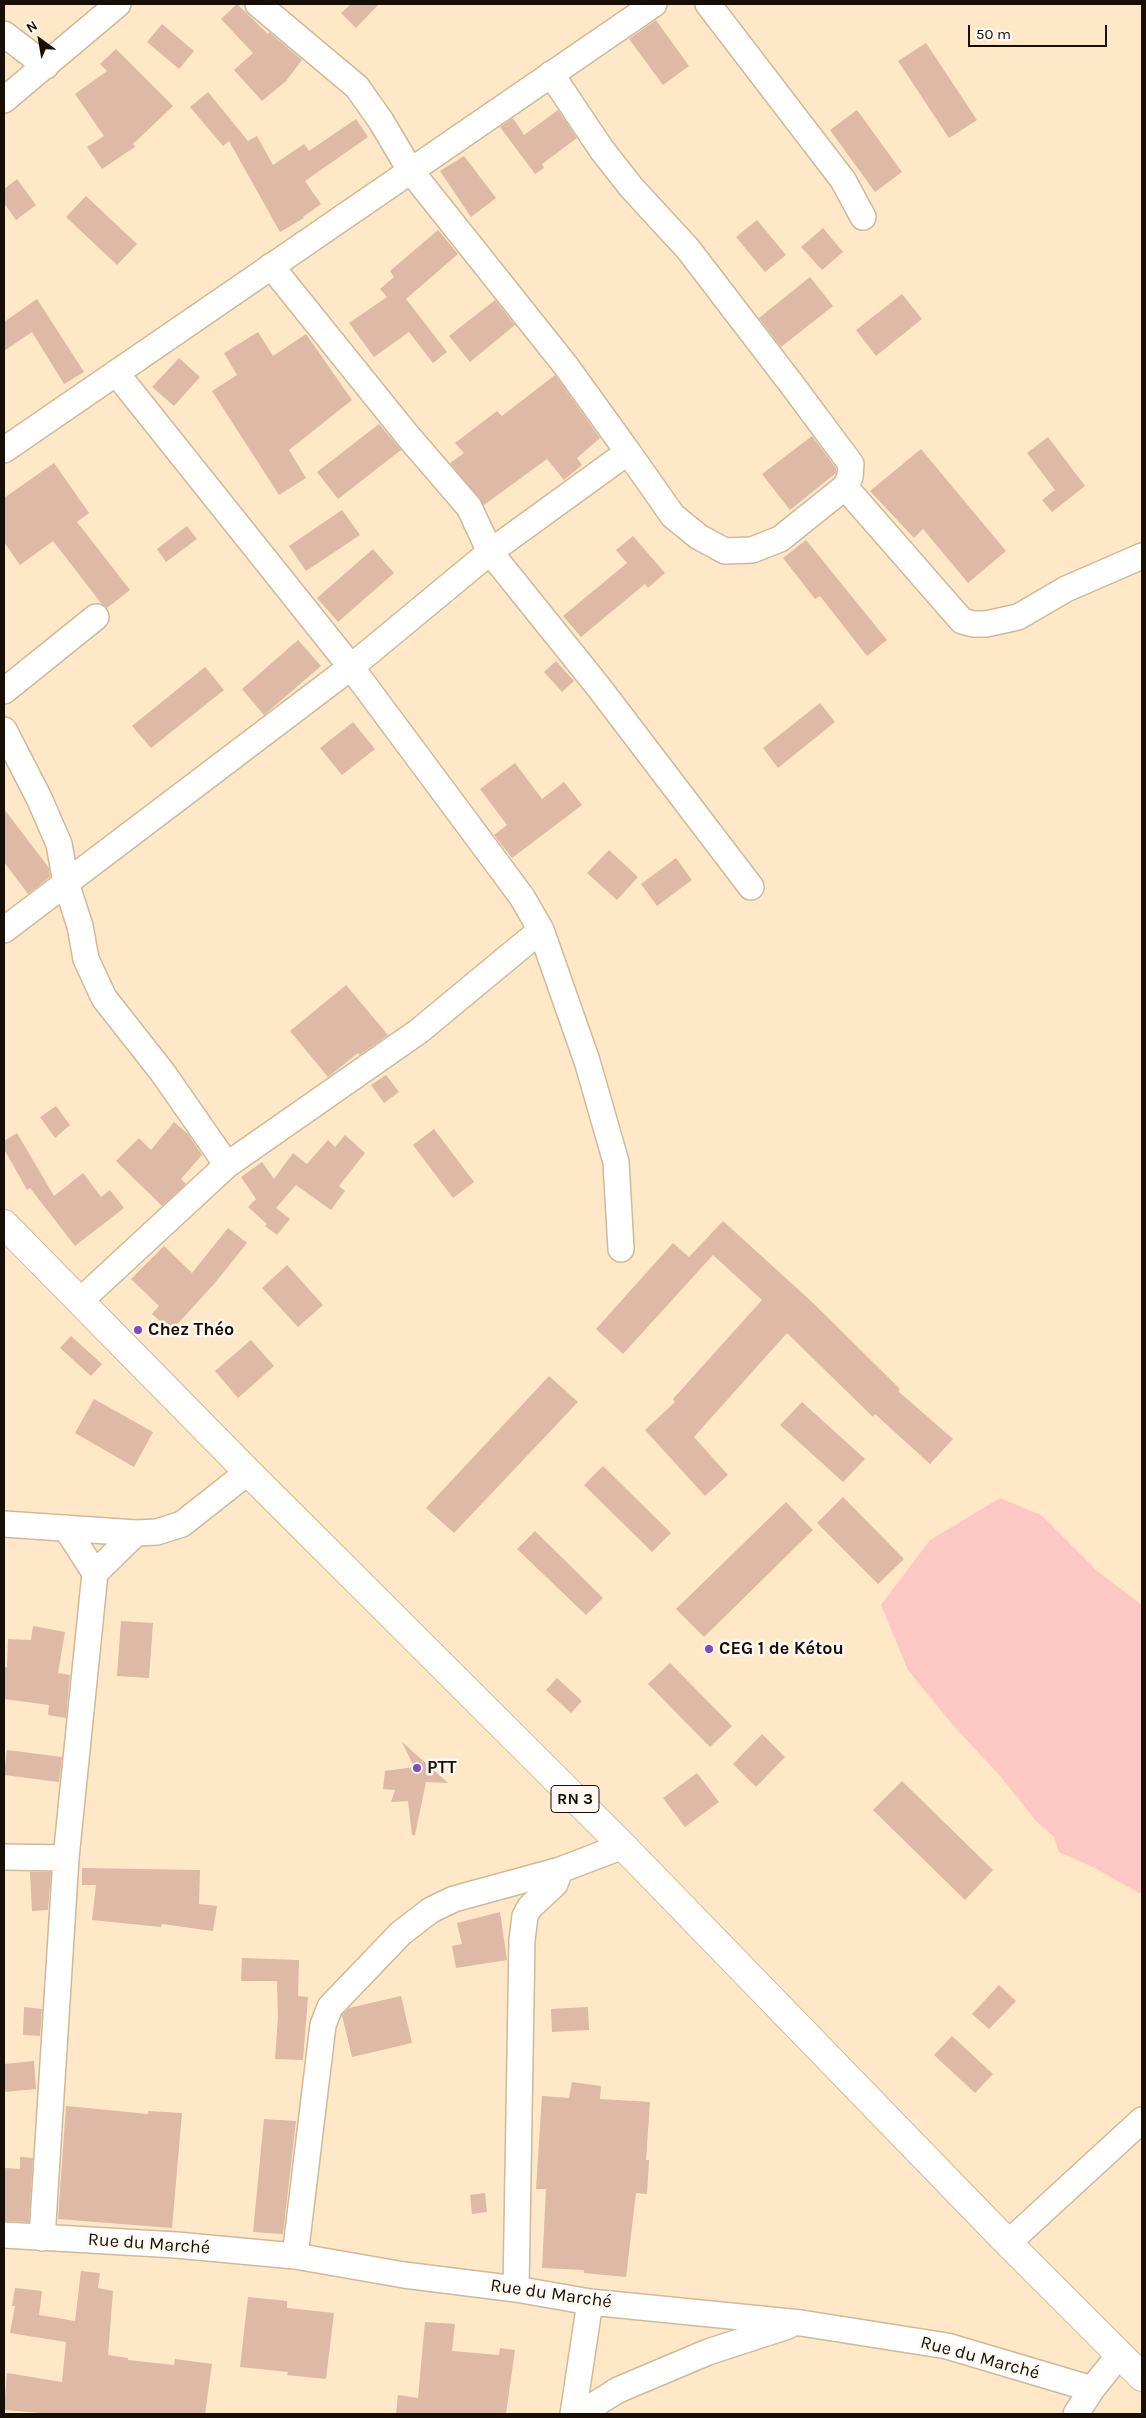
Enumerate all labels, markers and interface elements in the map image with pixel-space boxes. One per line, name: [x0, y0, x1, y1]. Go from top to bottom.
north arrow: [15, 15, 65, 65]
scale bar: [971, 15, 1110, 47]
text: N: [23, 17, 41, 37]
text: 50 m: [976, 25, 1011, 43]
place label: Chez Théo: [148, 1319, 234, 1341]
marker: Chez Théo: [132, 1324, 144, 1336]
place label: CEG 1 de Kétou: [719, 1638, 844, 1660]
marker: CEG 1 de Kétou: [703, 1643, 715, 1655]
place label: PTT: [427, 1757, 457, 1779]
marker: PTT: [411, 1762, 423, 1774]
road number: RN 3: [551, 1786, 599, 1812]
street label: Rue du Marché: [87, 2229, 211, 2259]
street label: Rue du Marché: [489, 2275, 613, 2313]
street label: Rue du Marché: [918, 2332, 1042, 2384]

